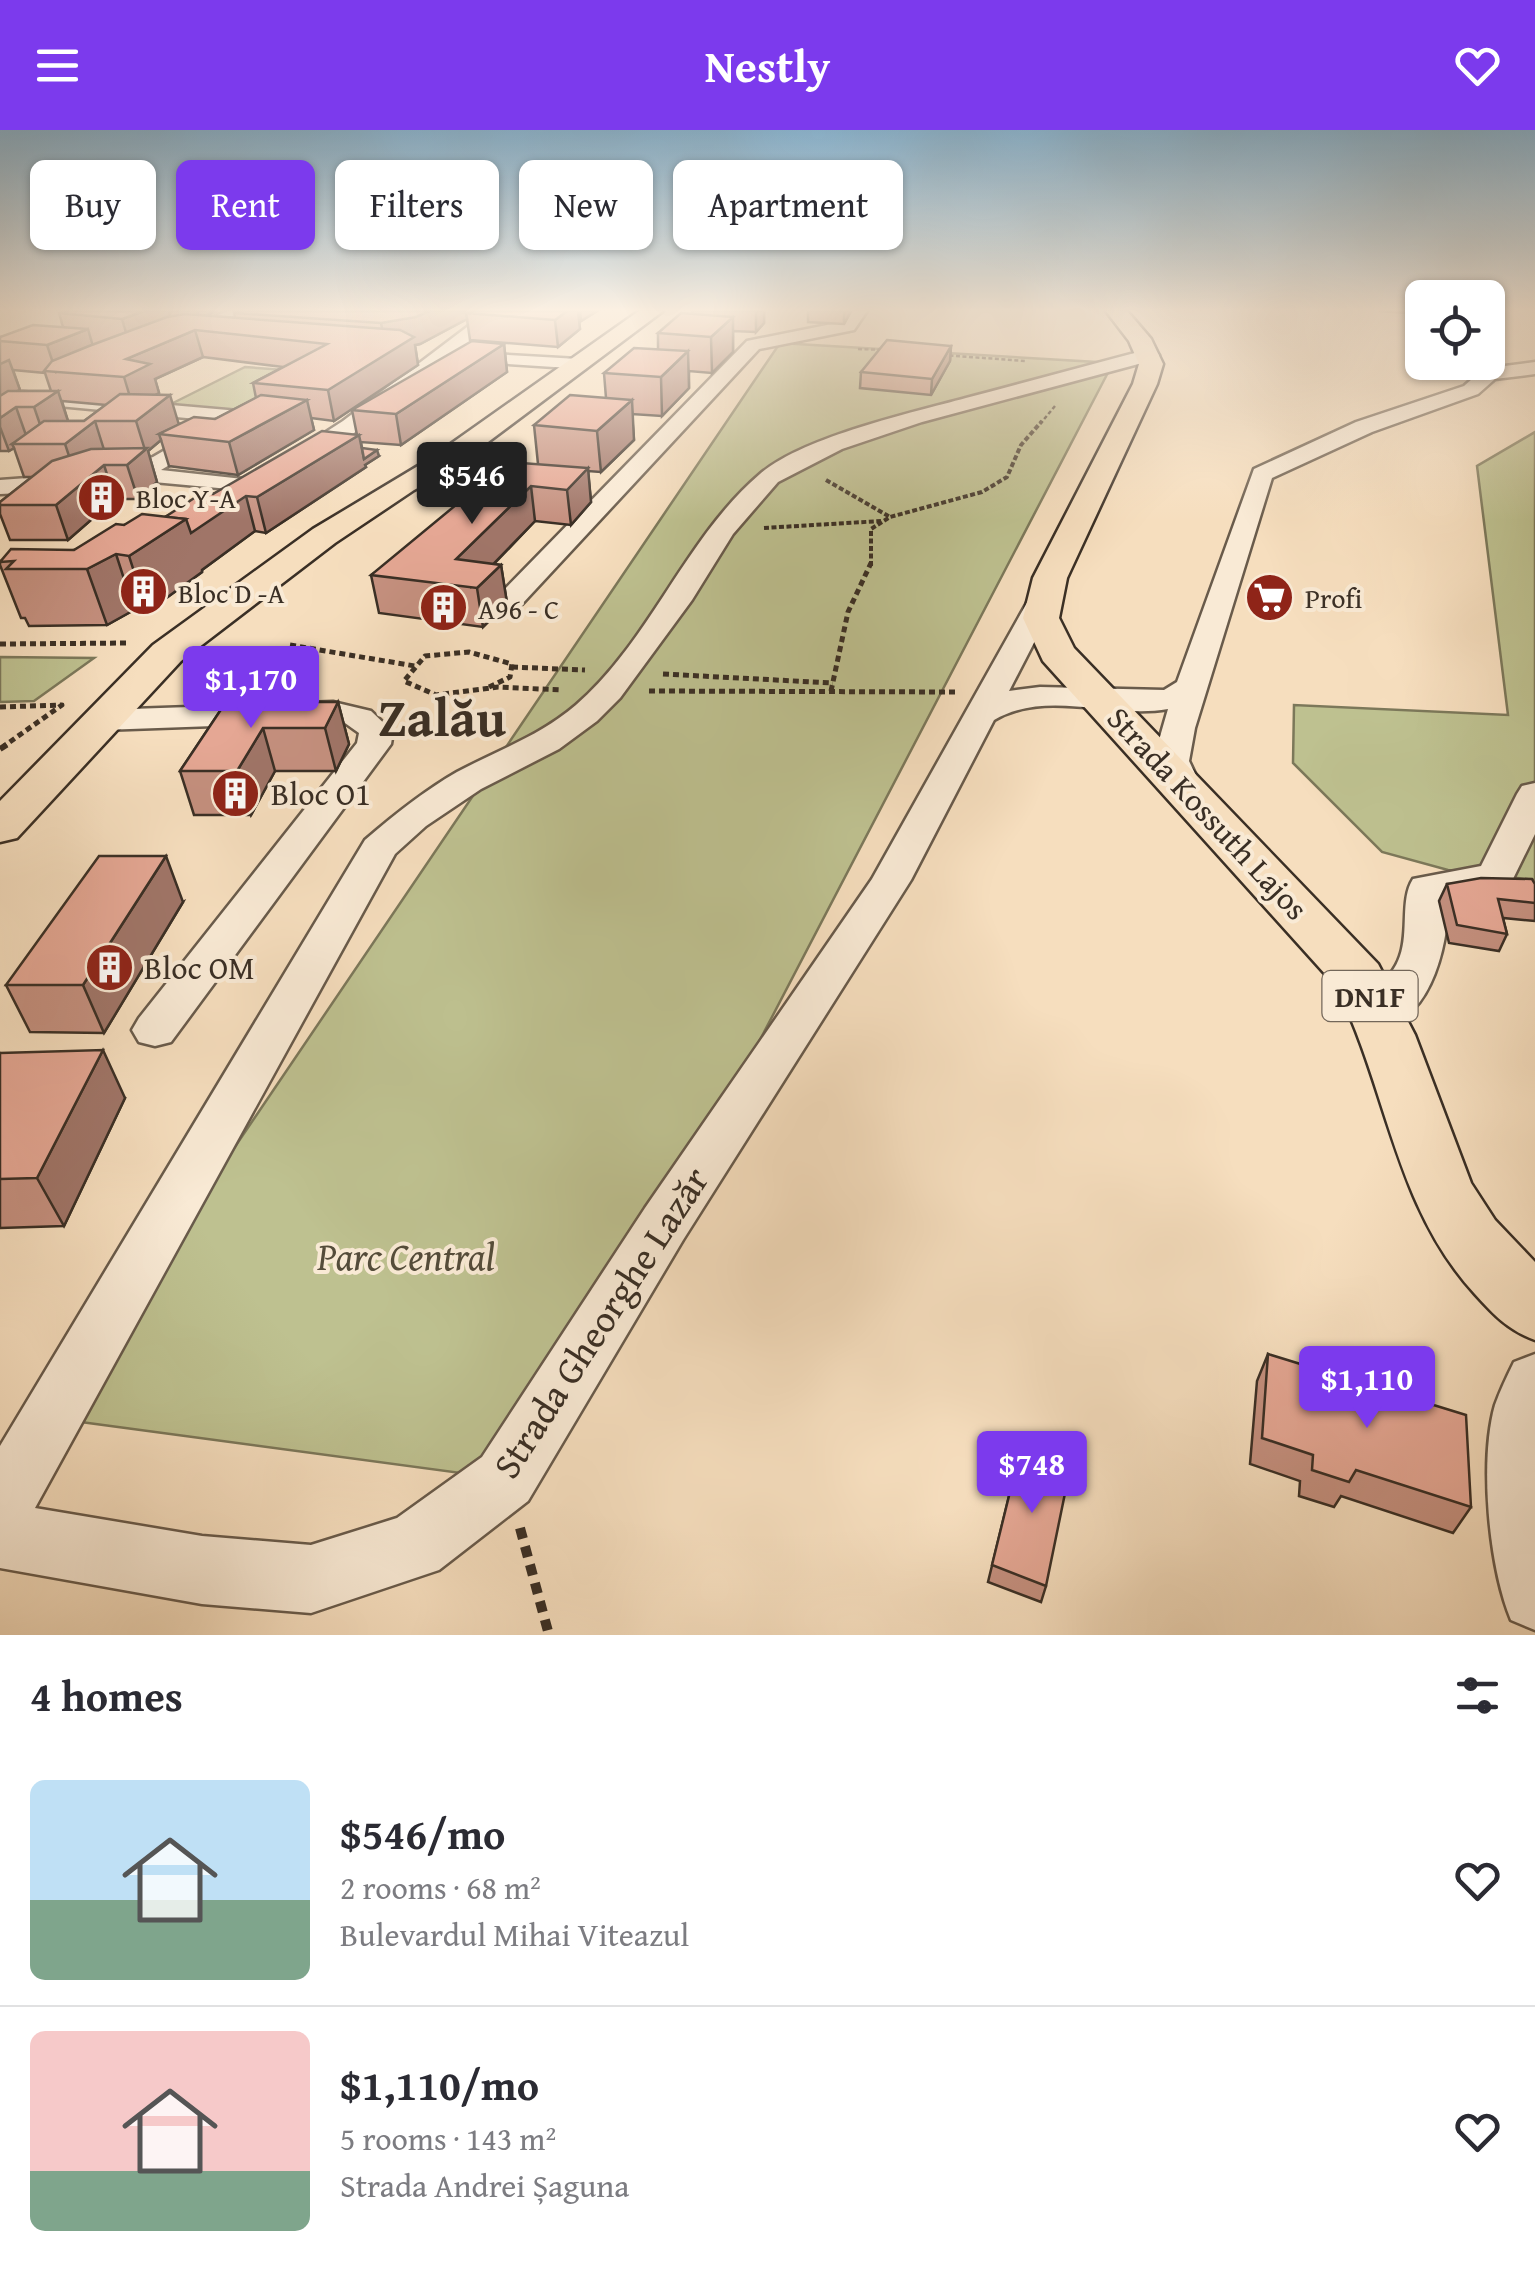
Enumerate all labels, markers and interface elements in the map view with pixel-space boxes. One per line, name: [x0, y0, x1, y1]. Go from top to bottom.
text: Nestly: [705, 33, 830, 98]
icon: menu: [30, 38, 85, 93]
icon: heart: [1450, 38, 1505, 93]
chip: Buy: [30, 160, 156, 250]
chip: Rent: [176, 160, 315, 250]
chip: Filters: [335, 160, 499, 250]
chip: New: [519, 160, 653, 250]
chip: Apartment: [673, 160, 903, 250]
map controls: [1405, 280, 1505, 380]
button: locate: [1405, 280, 1505, 380]
pin: $546: [413, 442, 531, 527]
text: $546: [439, 451, 505, 498]
building icon: Bloc Y-A: [75, 471, 127, 523]
place label: Bloc Y-A: [136, 477, 236, 518]
building icon: Bloc D -A: [117, 566, 169, 618]
supermarket icon: Profi: [1244, 571, 1296, 623]
place label: Bloc D -A: [178, 572, 284, 613]
place label: Profi: [1305, 577, 1362, 618]
building icon: A96 - C: [417, 582, 469, 634]
place label: A96 - C: [478, 588, 559, 629]
pin: $1,170: [170, 646, 332, 731]
text: $1,170: [205, 655, 297, 702]
district label: Zalău: [378, 679, 506, 755]
street label: Strada Kossuth Lajos: [1096, 696, 1320, 930]
building icon: Bloc O1: [210, 767, 262, 819]
place label: Bloc O1: [271, 770, 371, 817]
building icon: Bloc OM: [83, 941, 135, 993]
place label: Bloc OM: [144, 944, 254, 991]
road number: DN1F: [1322, 971, 1418, 1021]
street label: Strada Gheorghe Lazăr: [478, 1155, 722, 1489]
park label: Parc Central: [316, 1228, 495, 1284]
pin: $1,110: [1286, 1346, 1448, 1431]
text: $1,110: [1321, 1355, 1413, 1402]
pin: $748: [973, 1431, 1091, 1516]
text: $748: [999, 1440, 1065, 1487]
text: 4 homes: [30, 1665, 183, 1726]
icon: filters: [1450, 1668, 1505, 1723]
text: $546/mo: [340, 1803, 505, 1864]
icon: home: [110, 1820, 230, 1940]
icon: heart: [1450, 1853, 1505, 1908]
text: 2 rooms · 68 m²: [340, 1864, 541, 1911]
text: Bulevardul Mihai Viteazul: [340, 1911, 689, 1958]
text: $1,110/mo: [340, 2054, 539, 2115]
icon: home: [110, 2071, 230, 2191]
icon: heart: [1450, 2104, 1505, 2159]
text: 5 rooms · 143 m²: [340, 2115, 556, 2162]
text: Strada Andrei Șaguna: [340, 2162, 629, 2209]

